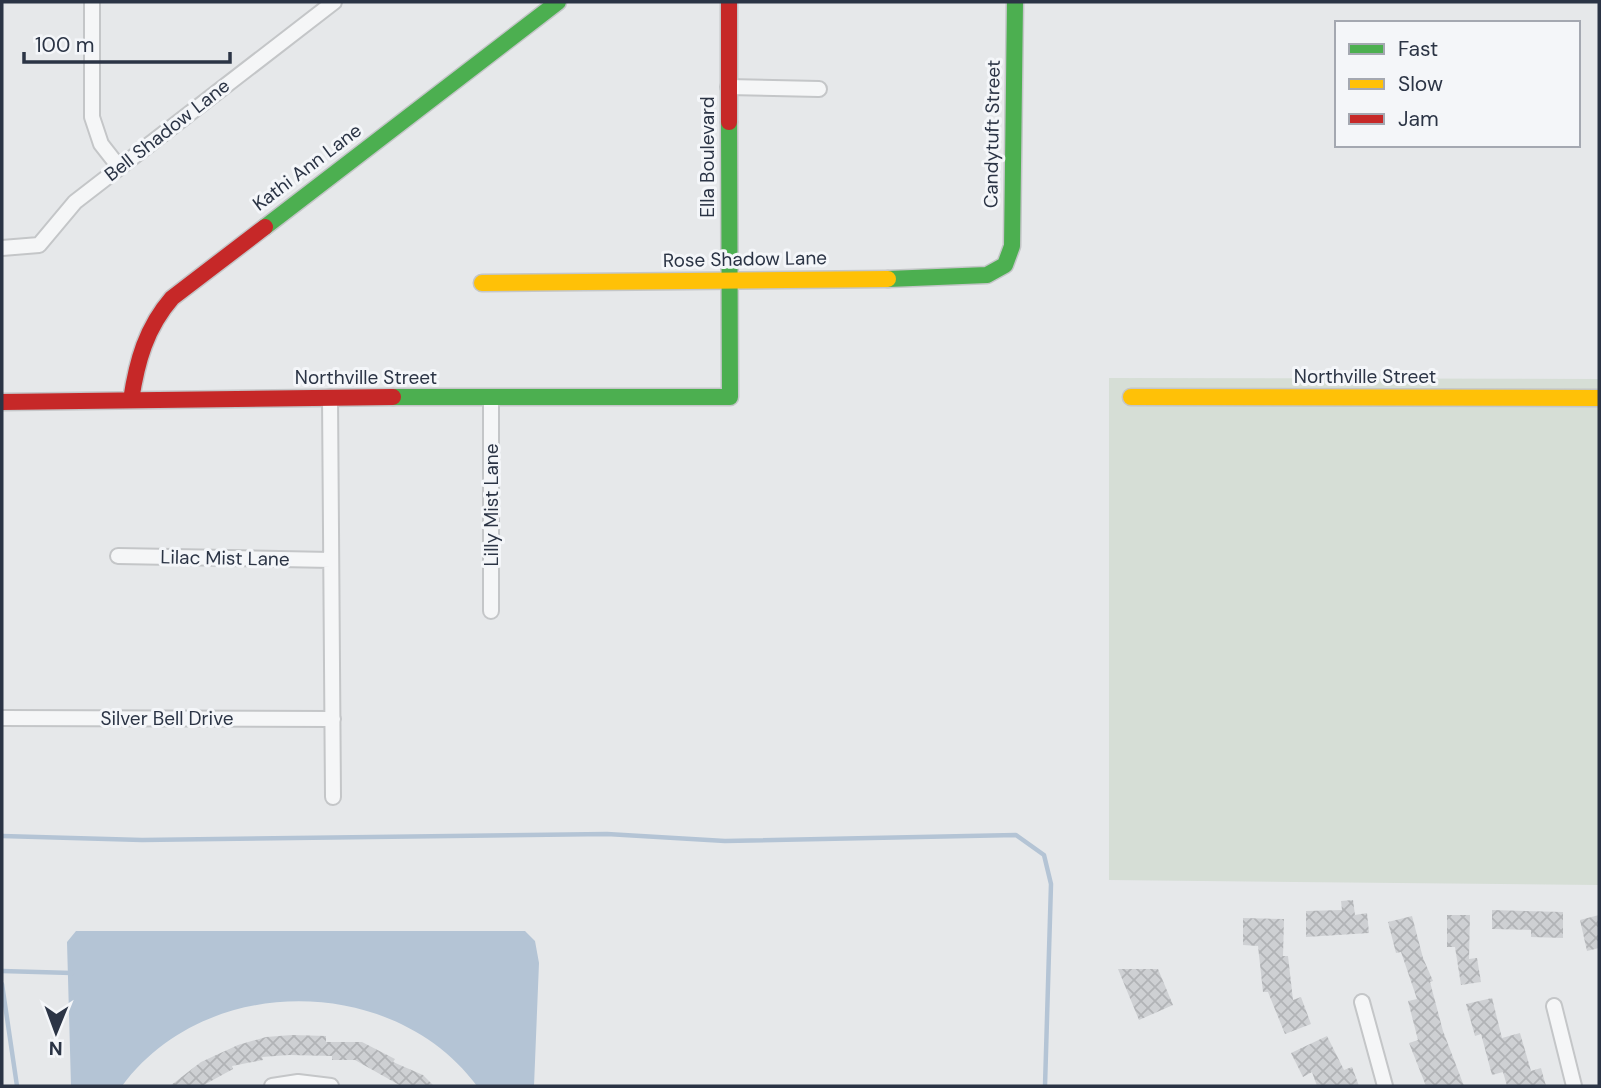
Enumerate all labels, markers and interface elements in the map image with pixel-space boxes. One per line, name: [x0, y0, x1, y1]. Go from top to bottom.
scale bar: [24, 21, 231, 65]
legend: [1335, 21, 1580, 147]
text: 100 m: [35, 31, 95, 59]
text: Fast: [1398, 35, 1438, 63]
street label: Candytuft Street: [978, 60, 1006, 208]
text: Slow: [1398, 70, 1443, 98]
street label: Bell Shadow Lane: [99, 73, 235, 187]
street label: Ella Boulevard: [695, 96, 720, 218]
text: Jam: [1398, 105, 1439, 133]
street label: Kathi Ann Lane: [247, 118, 367, 216]
street label: Rose Shadow Lane: [663, 245, 827, 273]
street label: Northville Street: [1294, 364, 1436, 389]
street label: Northville Street: [295, 365, 437, 390]
street label: Lilly Mist Lane: [479, 444, 504, 566]
street label: Lilac Mist Lane: [160, 544, 290, 572]
street label: Silver Bell Drive: [100, 706, 234, 731]
north arrow: [21, 997, 91, 1067]
text: N: [49, 1036, 63, 1061]

